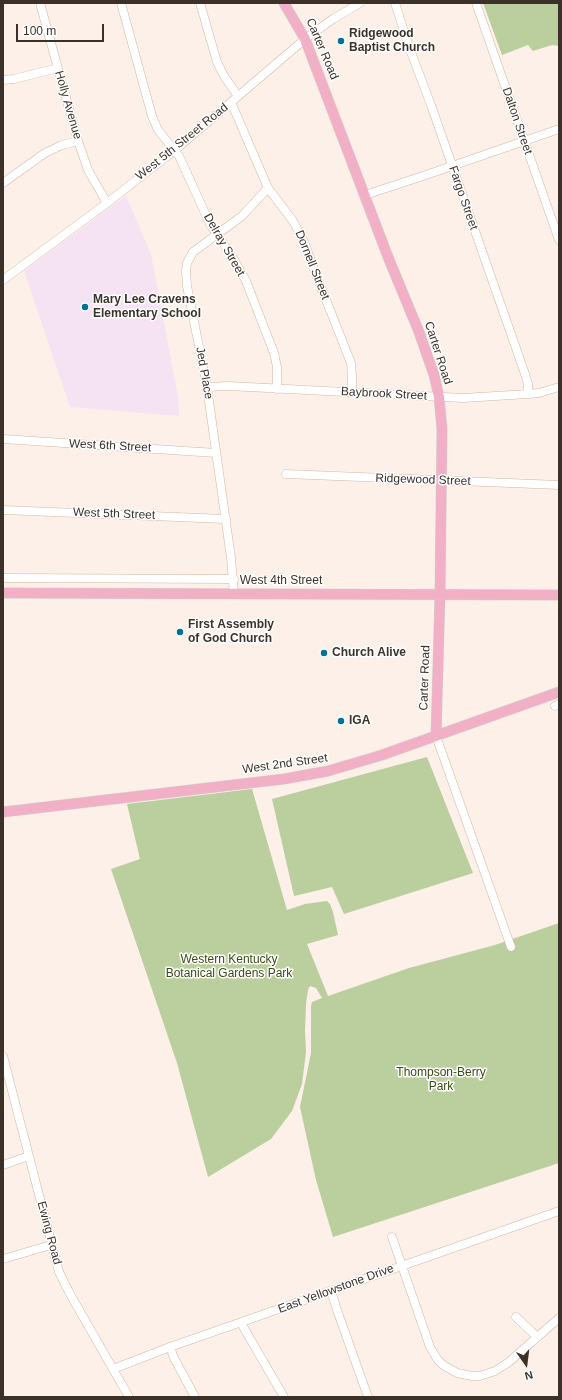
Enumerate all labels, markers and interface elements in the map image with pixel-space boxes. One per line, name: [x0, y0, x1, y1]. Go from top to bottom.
scale bar: [18, 16, 106, 42]
street label: Carter Road: [303, 16, 341, 82]
text: 100 m: [23, 24, 56, 38]
place label: Ridgewood Baptist Church: [349, 27, 435, 55]
marker: Ridgewood Baptist Church: [336, 36, 346, 46]
street label: Holly Avenue: [51, 69, 85, 141]
street label: Dalton Street: [499, 86, 535, 156]
street label: West 5th Street Road: [133, 100, 231, 184]
street label: Fargo Street: [445, 164, 481, 232]
street label: Delray Street: [200, 211, 248, 279]
street label: Dornell Street: [292, 228, 332, 302]
place label: Mary Lee Cravens Elementary School: [93, 293, 201, 321]
marker: Mary Lee Cravens Elementary School: [80, 302, 90, 312]
street label: Carter Road: [421, 320, 455, 386]
street label: Jed Place: [192, 346, 216, 400]
street label: Baybrook Street: [341, 385, 427, 403]
street label: West 6th Street: [68, 437, 152, 455]
street label: Ridgewood Street: [375, 471, 471, 489]
street label: West 5th Street: [73, 505, 155, 523]
street label: West 4th Street: [240, 574, 322, 588]
place label: First Assembly of God Church: [188, 618, 274, 646]
marker: First Assembly of God Church: [175, 627, 185, 637]
street label: Carter Road: [417, 645, 433, 711]
place label: Church Alive: [332, 646, 406, 660]
marker: Church Alive: [319, 648, 329, 658]
place label: IGA: [349, 714, 370, 728]
marker: IGA: [336, 716, 346, 726]
street label: West 2nd Street: [242, 751, 328, 777]
park label: Western Kentucky Botanical Gardens Park: [166, 953, 292, 981]
park label: Thompson-Berry Park: [396, 1066, 486, 1094]
street label: Ewing Road: [34, 1200, 64, 1266]
street label: East Yellowstone Drive: [276, 1261, 396, 1317]
north arrow: [506, 1344, 546, 1384]
text: N: [524, 1369, 534, 1382]

